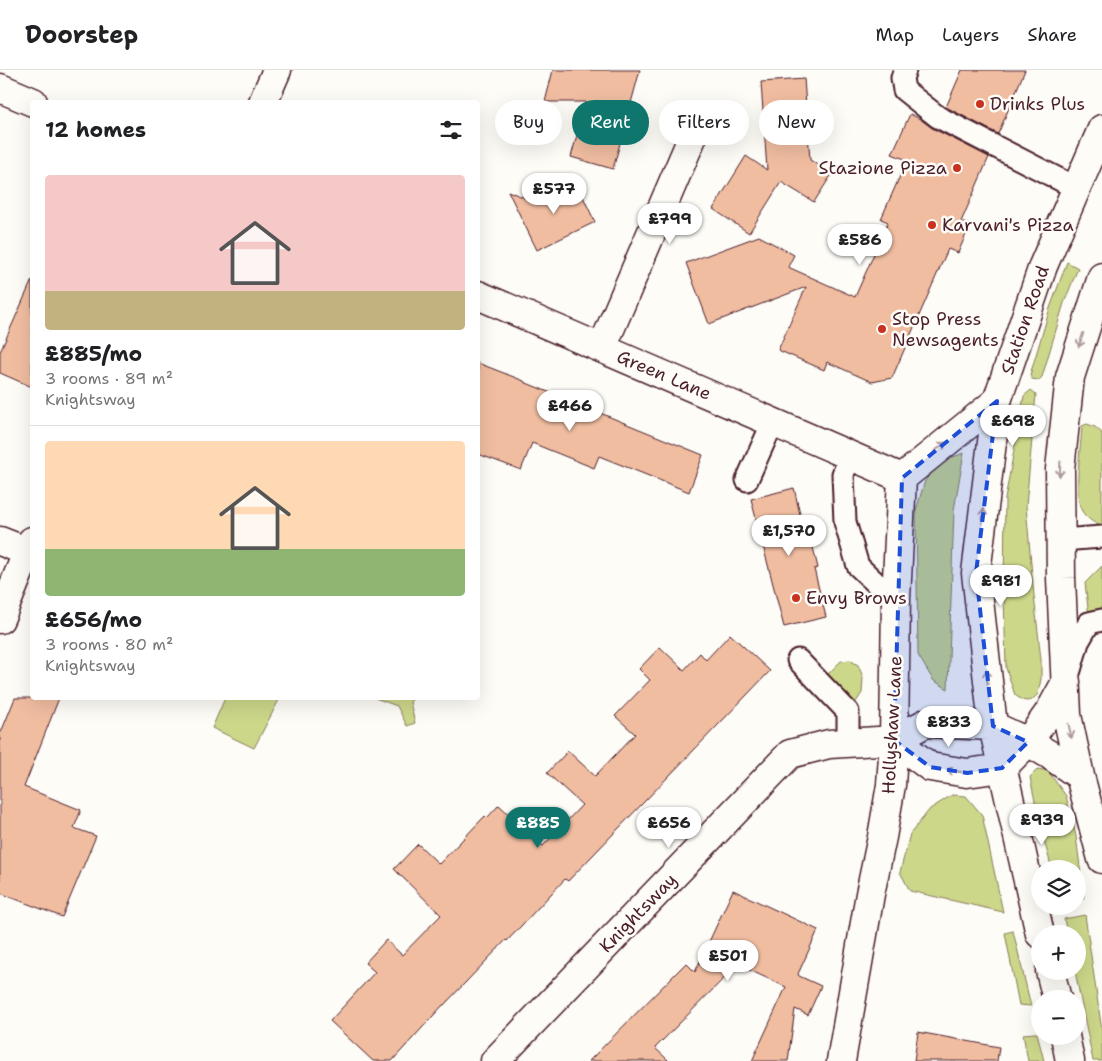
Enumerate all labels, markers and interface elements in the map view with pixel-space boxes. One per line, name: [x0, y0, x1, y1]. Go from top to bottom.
text: Doorstep: [25, 19, 138, 51]
text: Map: [876, 23, 914, 47]
text: Layers: [942, 23, 999, 47]
text: Share: [1027, 23, 1077, 47]
place label: Drinks Plus: [990, 92, 1085, 116]
marker: Drinks Plus: [974, 98, 986, 110]
chip: Buy: [495, 100, 562, 145]
chip: Rent: [572, 100, 649, 145]
chip: Filters: [659, 100, 749, 145]
chip: New: [759, 100, 834, 145]
text: 12 homes: [45, 116, 146, 144]
icon: filters: [437, 116, 465, 144]
place label: Stazione Pizza: [819, 156, 947, 180]
marker: Stazione Pizza: [951, 162, 963, 174]
pin: £577: [524, 172, 584, 215]
text: £577: [533, 178, 575, 199]
pin: £799: [640, 202, 700, 245]
icon: home: [210, 208, 300, 298]
text: £799: [648, 208, 692, 229]
place label: Karvani's Pizza: [942, 213, 1074, 237]
marker: Karvani's Pizza: [926, 219, 938, 231]
pin: £586: [830, 224, 890, 266]
text: £586: [838, 229, 882, 250]
street label: Station Road: [995, 262, 1055, 378]
place label: Stop Press Newsagents: [892, 307, 999, 352]
marker: Stop Press Newsagents: [876, 323, 888, 335]
one-way arrow: [1076, 332, 1086, 348]
text: £885/mo: [45, 340, 142, 368]
street label: Green Lane: [613, 344, 715, 406]
text: 3 rooms · 89 m²: [45, 368, 173, 389]
text: Knightsway: [45, 389, 135, 410]
pin: £466: [540, 390, 600, 432]
text: £466: [548, 395, 592, 416]
pin: £698: [983, 404, 1043, 447]
text: £698: [991, 410, 1035, 431]
one-way arrow: [933, 442, 946, 453]
one-way arrow: [1056, 461, 1065, 477]
icon: home: [210, 473, 300, 563]
one-way arrow: [978, 508, 988, 524]
pin: £1,570: [748, 514, 830, 557]
text: £1,570: [762, 520, 816, 541]
pin: £981: [971, 564, 1031, 607]
text: £981: [981, 570, 1021, 591]
place label: Envy Brows: [806, 586, 907, 610]
marker: Envy Brows: [790, 592, 802, 604]
text: £656/mo: [45, 606, 142, 634]
text: 3 rooms · 80 m²: [45, 634, 173, 655]
text: Knightsway: [45, 655, 135, 676]
street label: Hollyshaw Lane: [876, 655, 908, 795]
one-way arrow: [982, 670, 992, 686]
pin: £833: [919, 706, 979, 748]
text: £833: [927, 711, 971, 732]
one-way arrow: [1066, 722, 1076, 738]
one-way arrow: [946, 765, 962, 775]
pin: £939: [1012, 804, 1072, 846]
pin: £885: [508, 806, 568, 849]
pin: £656: [639, 806, 699, 849]
text: £939: [1020, 809, 1064, 830]
text: £885: [516, 812, 560, 833]
text: £656: [647, 812, 691, 833]
map controls: [1031, 860, 1086, 1045]
button: layers: [1031, 860, 1086, 915]
street label: Knightsway: [594, 868, 682, 958]
button: +: [1031, 925, 1086, 980]
pin: £501: [698, 940, 758, 982]
text: £501: [708, 945, 748, 966]
button: −: [1031, 990, 1086, 1045]

